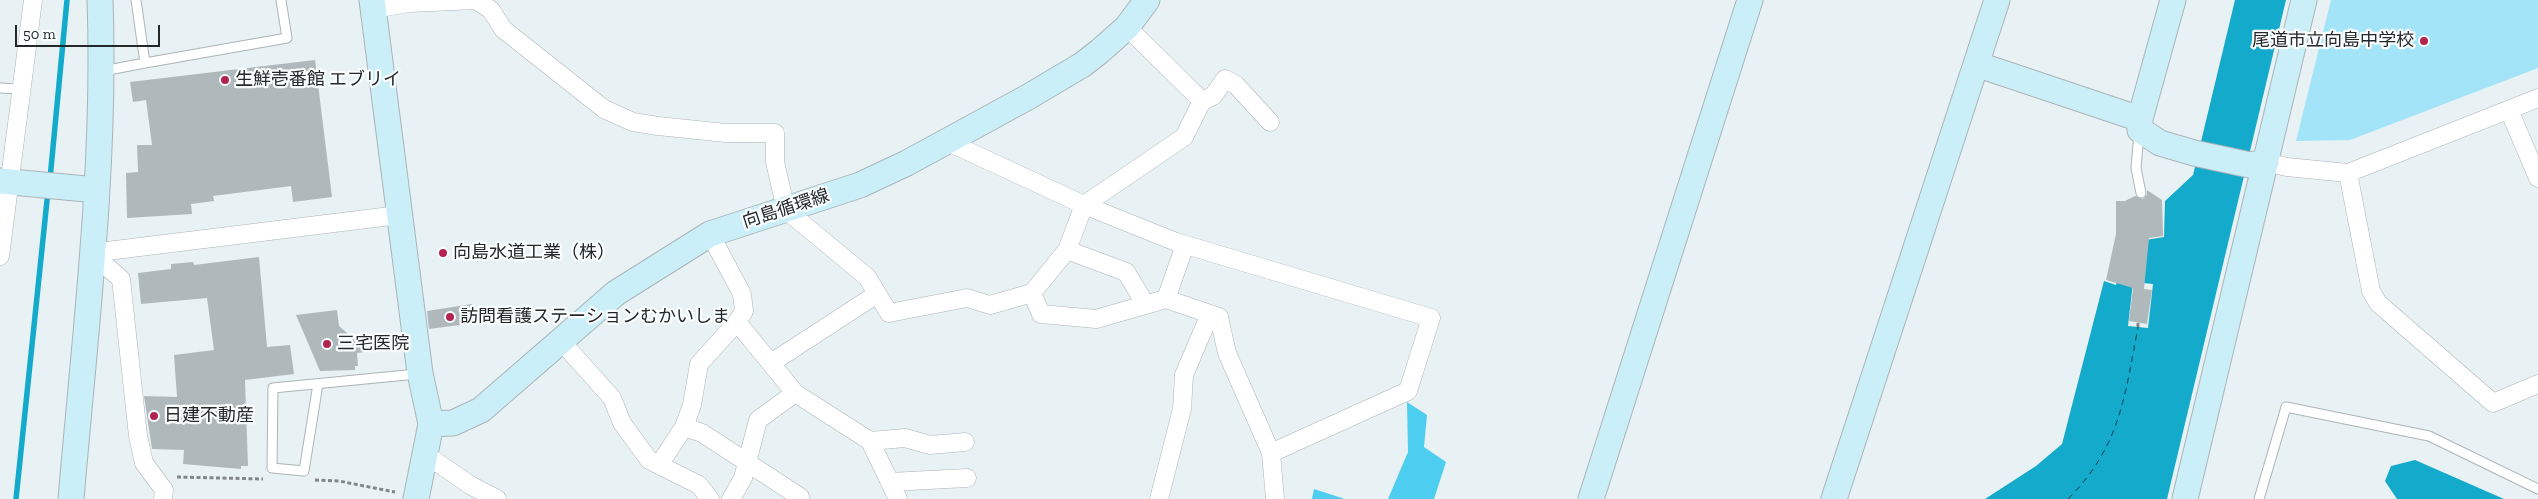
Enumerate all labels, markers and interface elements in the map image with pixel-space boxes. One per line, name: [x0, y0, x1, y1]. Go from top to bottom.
scale bar: [18, 15, 162, 47]
text: 50 m: [23, 25, 56, 43]
place label: 尾道市立向島中学校: [2252, 30, 2414, 52]
marker: 尾道市立向島中学校: [2418, 35, 2430, 47]
place label: 生鮮壱番館 エブリイ: [235, 69, 401, 91]
marker: 生鮮壱番館 エブリイ: [219, 74, 231, 86]
street label: 向島循環線: [740, 185, 832, 233]
place label: 向島水道工業（株）: [453, 242, 615, 264]
marker: 向島水道工業（株）: [437, 247, 449, 259]
place label: 訪問看護ステーションむかいしま: [460, 306, 730, 328]
marker: 訪問看護ステーションむかいしま: [444, 311, 456, 323]
place label: 三宅医院: [337, 333, 409, 355]
marker: 三宅医院: [321, 338, 333, 350]
place label: 日建不動産: [164, 405, 254, 427]
marker: 日建不動産: [148, 410, 160, 422]

